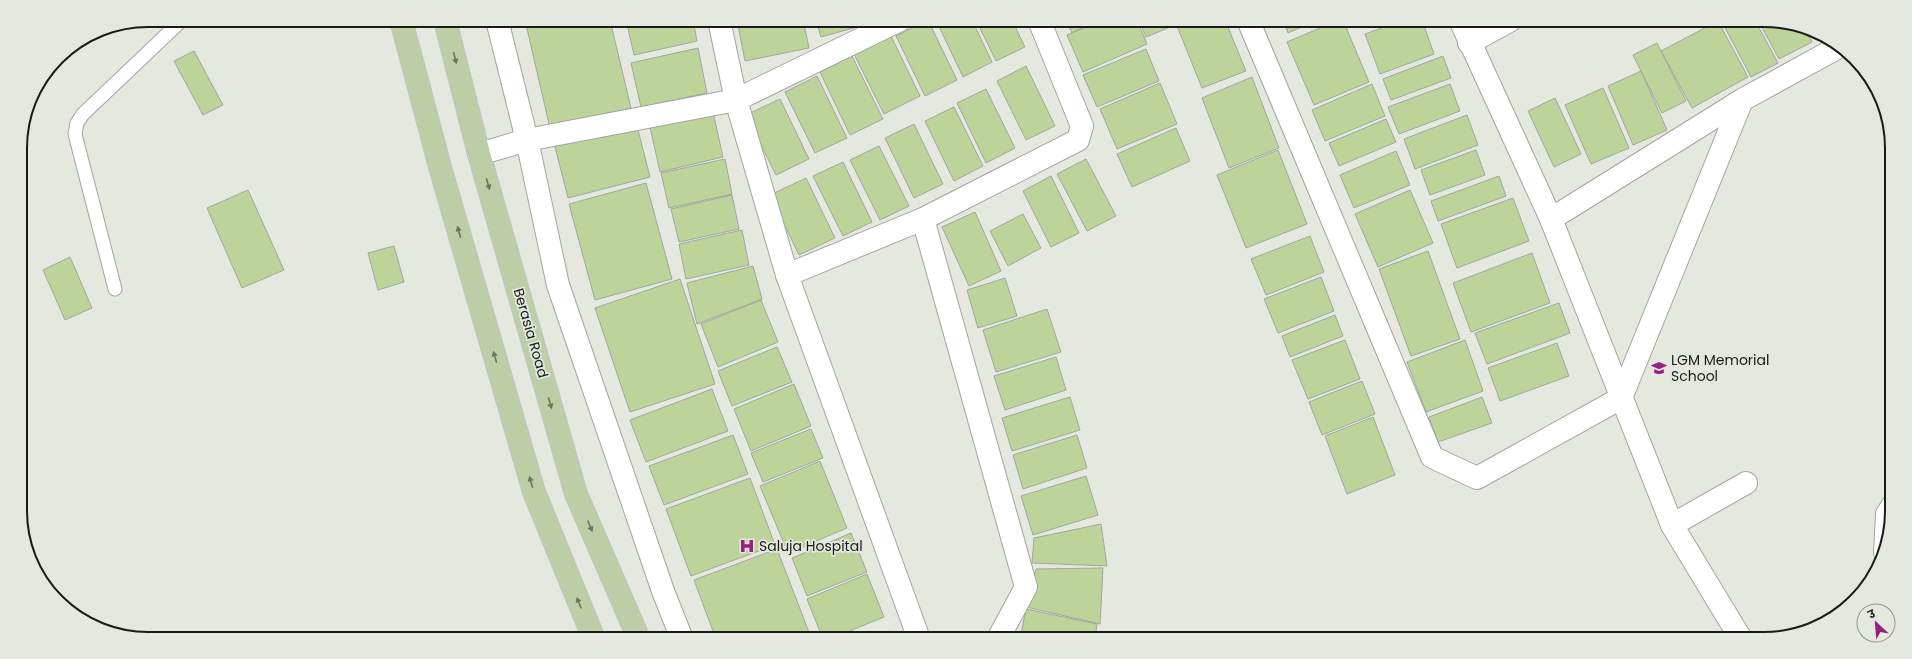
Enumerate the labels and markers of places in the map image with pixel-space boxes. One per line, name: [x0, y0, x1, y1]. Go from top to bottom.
place label: LGM Memorial School: [1671, 350, 1769, 386]
school or university icon: LGM Memorial School: [1650, 359, 1668, 377]
place label: Saluja Hospital: [759, 536, 863, 556]
hospital icon: Saluja Hospital: [738, 537, 756, 555]

